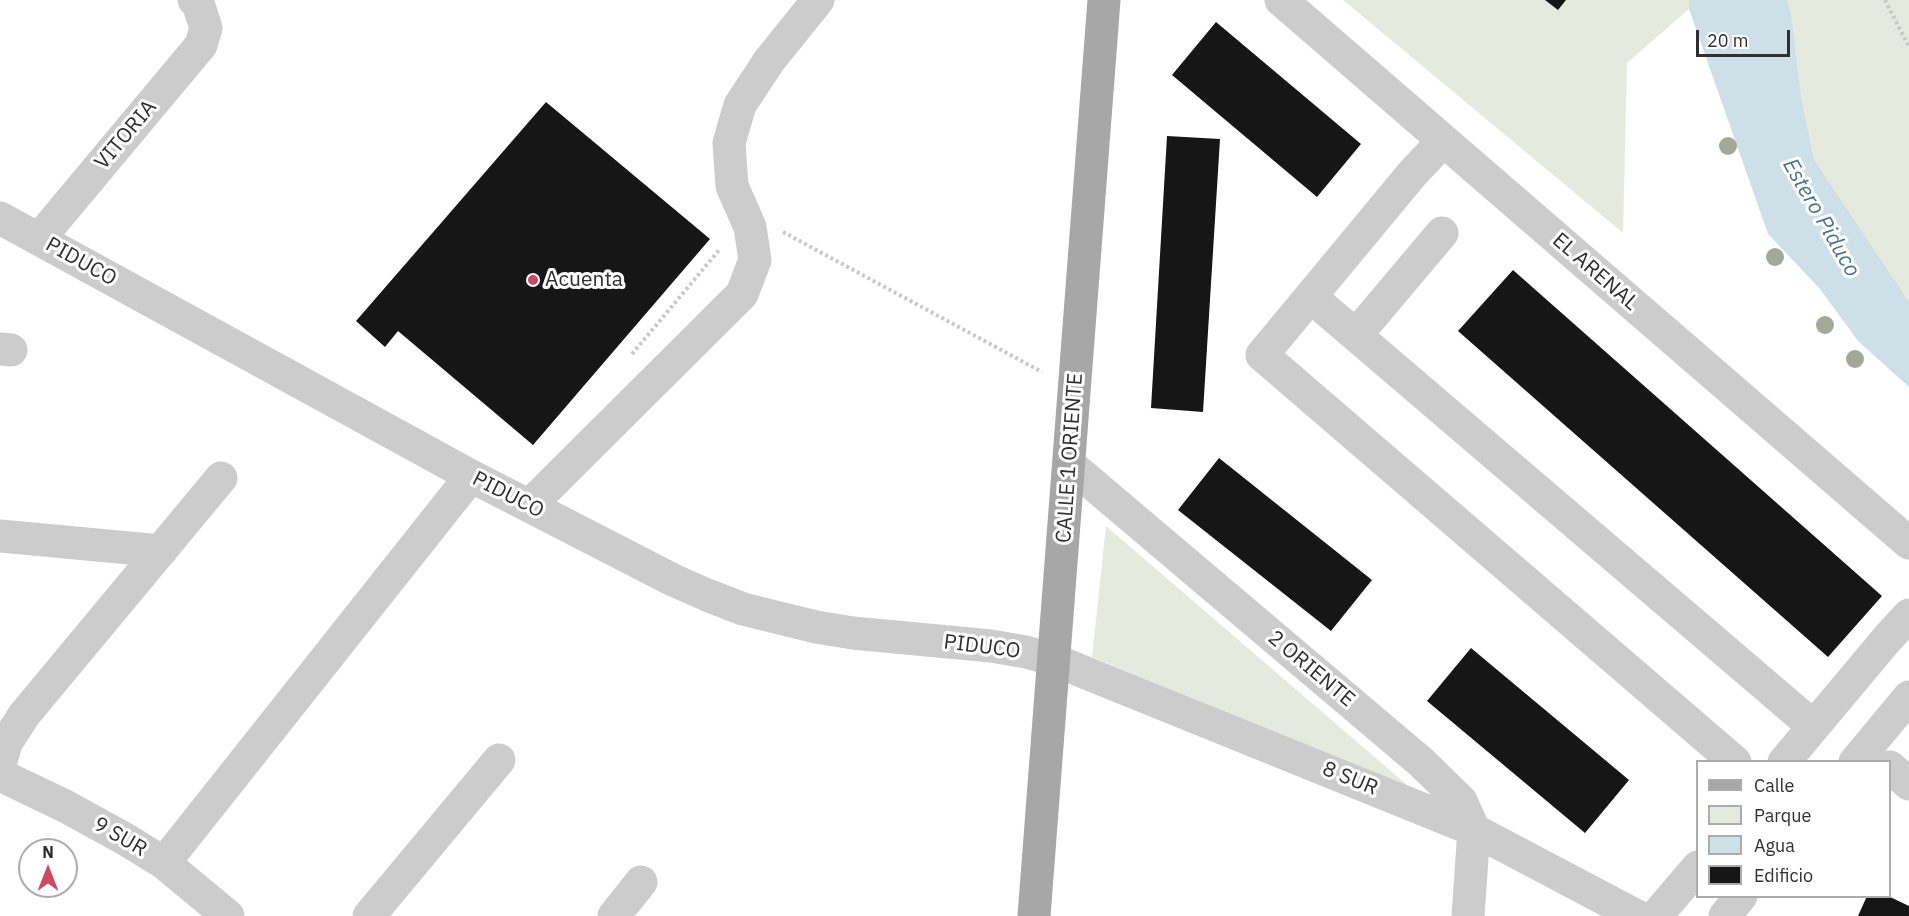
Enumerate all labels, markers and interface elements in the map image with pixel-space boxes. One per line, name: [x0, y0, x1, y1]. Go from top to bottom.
scale bar: [1699, 18, 1794, 56]
text: 20 m: [1707, 29, 1749, 52]
street label: VITORIA: [90, 95, 162, 175]
water label: Estero Piduco: [1776, 154, 1866, 282]
street label: EL ARENAL: [1547, 228, 1643, 316]
street label: PIDUCO: [41, 232, 121, 292]
place label: Acuenta: [545, 267, 623, 293]
marker: Acuenta: [526, 273, 540, 287]
street label: CALLE 1 ORIENTE: [1051, 372, 1089, 544]
street label: PIDUCO: [468, 466, 548, 524]
street label: 2 ORIENTE: [1262, 625, 1360, 713]
street label: PIDUCO: [942, 630, 1022, 664]
street label: 8 SUR: [1319, 757, 1381, 801]
legend: [1696, 760, 1891, 898]
text: Calle: [1754, 774, 1794, 797]
text: Parque: [1754, 804, 1811, 827]
street label: 9 SUR: [89, 812, 151, 862]
text: Agua: [1754, 834, 1795, 857]
north arrow: [18, 838, 78, 898]
text: N: [42, 842, 54, 862]
text: Edificio: [1754, 864, 1813, 887]

